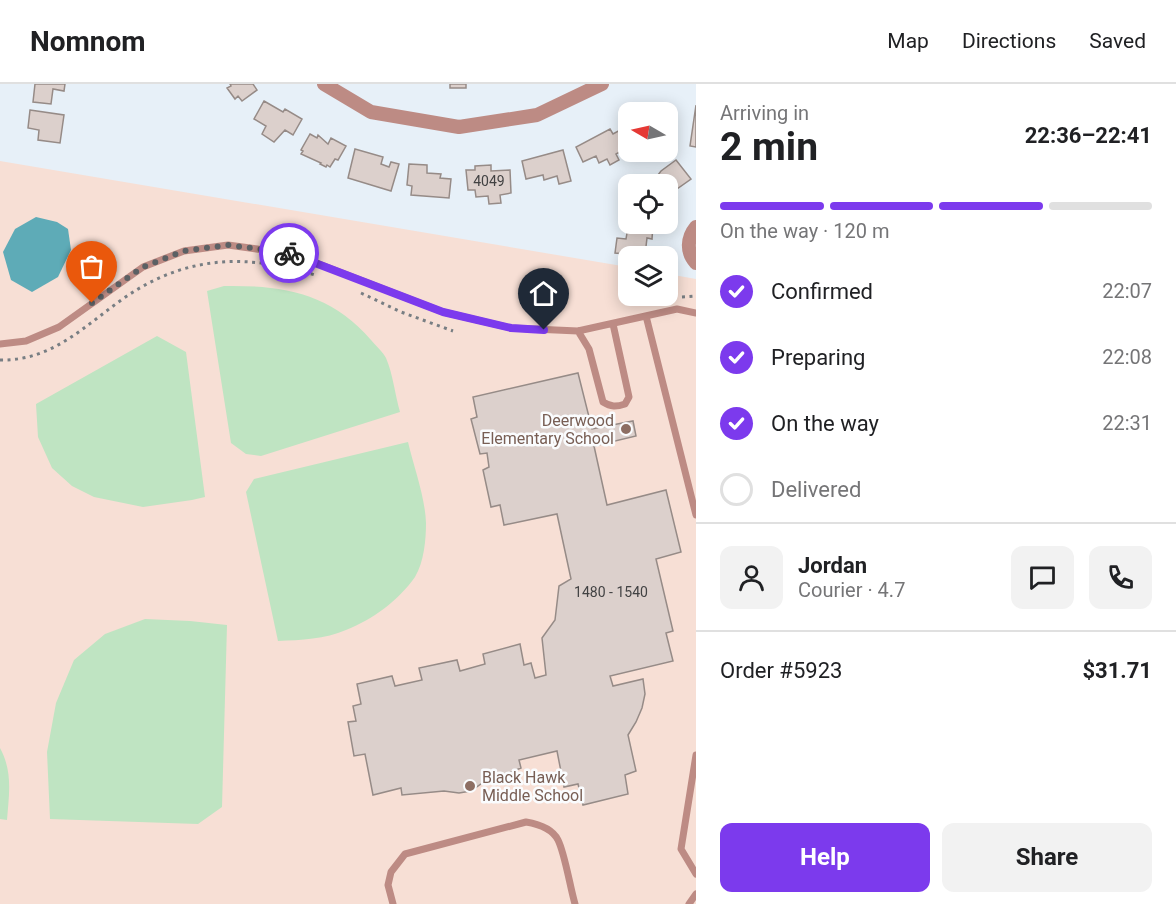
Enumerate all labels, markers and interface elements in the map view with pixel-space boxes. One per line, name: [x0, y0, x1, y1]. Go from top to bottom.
text: Nomnom: [30, 25, 146, 58]
text: Map: [887, 29, 929, 53]
text: Directions: [962, 29, 1056, 53]
text: Saved: [1089, 29, 1146, 53]
text: Arriving in: [720, 101, 809, 125]
north arrow: [618, 102, 678, 162]
map controls: [618, 102, 678, 306]
text: 22:36–22:41: [1025, 123, 1152, 148]
text: 2 min: [720, 124, 818, 170]
house number: 4049: [473, 173, 505, 189]
button: locate: [618, 174, 678, 234]
text: On the way · 120 m: [720, 219, 889, 243]
courier: [259, 223, 319, 283]
icon: bike: [273, 237, 306, 270]
pin: [66, 241, 117, 303]
button: layers: [618, 246, 678, 306]
icon: bag: [75, 250, 108, 283]
pin: [518, 268, 569, 330]
icon: check: [720, 275, 753, 308]
icon: home: [527, 277, 560, 310]
text: Confirmed: [771, 279, 873, 304]
text: 22:07: [1102, 279, 1152, 303]
icon: check: [720, 341, 753, 374]
text: Preparing: [771, 345, 865, 370]
text: 22:08: [1102, 345, 1152, 369]
icon: check: [720, 407, 753, 440]
place label: Deerwood Elementary School: [481, 411, 614, 448]
text: On the way: [771, 411, 879, 436]
text: 22:31: [1102, 411, 1152, 435]
marker: Deerwood Elementary School: [619, 422, 633, 436]
text: Delivered: [771, 477, 861, 502]
button: person: [720, 546, 783, 609]
button: chat: [1011, 546, 1074, 609]
button: phone: [1089, 546, 1152, 609]
text: Jordan: [798, 553, 867, 578]
text: Courier · 4.7: [798, 578, 905, 602]
house number: 1480 - 1540: [574, 584, 648, 600]
text: Order #5923: [720, 658, 842, 683]
text: $31.71: [1083, 658, 1152, 683]
place label: Black Hawk Middle School: [482, 768, 583, 805]
marker: Black Hawk Middle School: [463, 779, 477, 793]
button: Help: [720, 823, 930, 892]
button: Share: [942, 823, 1152, 892]

